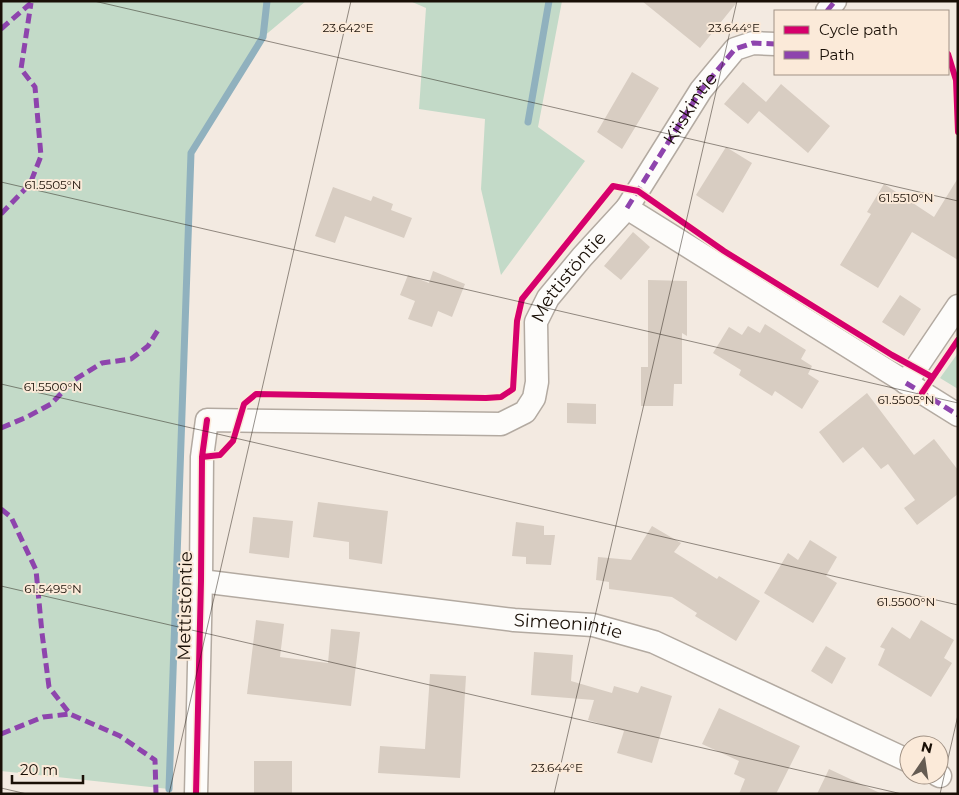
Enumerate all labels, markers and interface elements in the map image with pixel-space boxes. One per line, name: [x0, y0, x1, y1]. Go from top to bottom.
legend: [774, 10, 949, 75]
text: 23.642°E: [322, 20, 374, 35]
text: 23.644°E: [708, 20, 760, 35]
text: Cycle path: [819, 20, 898, 39]
text: Path: [819, 45, 855, 64]
street label: Kiiskintie: [659, 68, 722, 149]
text: 61.5505°N: [24, 177, 82, 192]
text: 61.5510°N: [879, 190, 933, 205]
street label: Mettistöntie: [527, 227, 611, 326]
text: 61.5500°N: [24, 379, 82, 394]
text: 61.5505°N: [877, 392, 935, 407]
street label: Mettistöntie: [173, 551, 197, 661]
text: 61.5495°N: [24, 581, 82, 596]
text: 61.5500°N: [877, 594, 935, 609]
street label: Simeonintie: [513, 609, 625, 644]
north arrow: [899, 735, 949, 785]
text: N: [919, 737, 934, 757]
scale bar: [12, 752, 84, 784]
text: 20 m: [20, 760, 58, 779]
text: 23.644°E: [531, 760, 583, 775]

